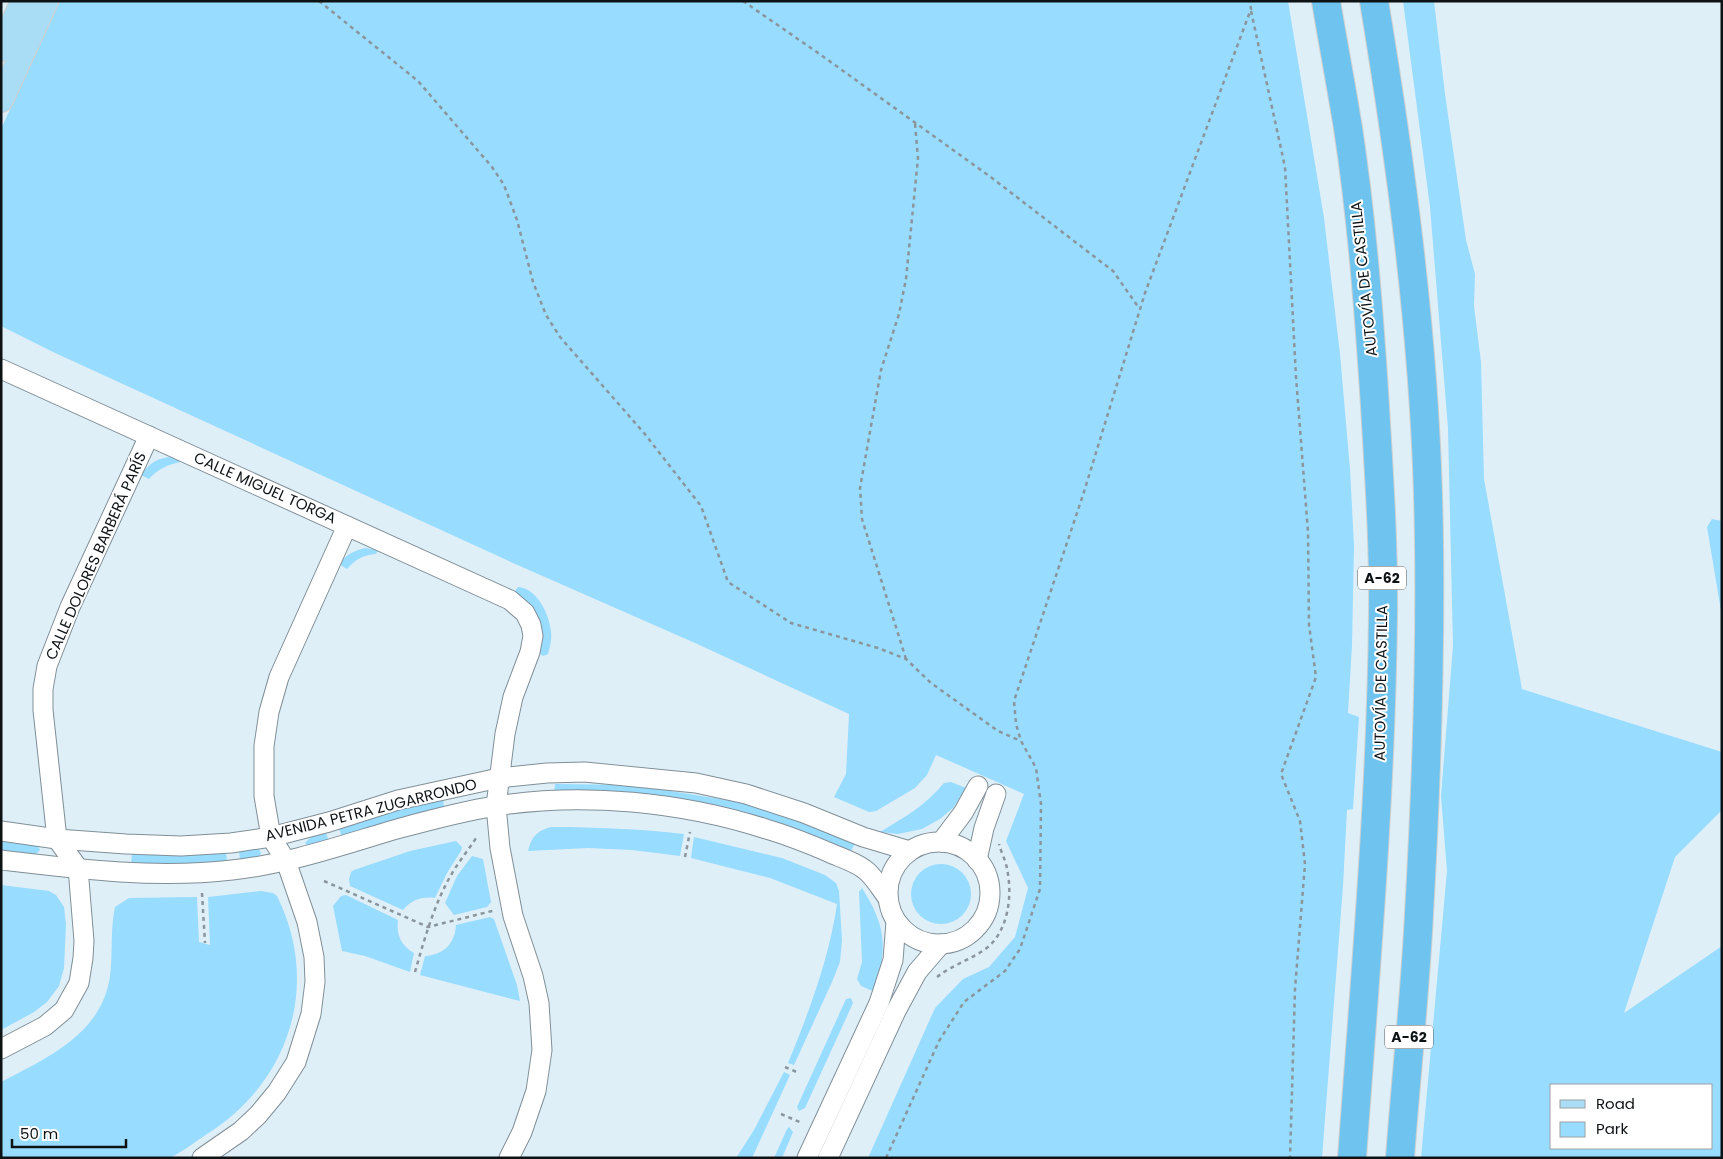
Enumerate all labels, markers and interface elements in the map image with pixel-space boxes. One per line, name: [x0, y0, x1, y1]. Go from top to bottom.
street label: AUTOVÍA DE CASTILLA: [1345, 200, 1382, 358]
street label: CALLE MIGUEL TORGA: [191, 447, 340, 528]
street label: CALLE DOLORES BARBERÁ PARÍS: [40, 448, 151, 663]
road number: A-62: [1358, 566, 1406, 590]
street label: AUTOVÍA DE CASTILLA: [1369, 605, 1392, 761]
street label: AVENIDA PETRA ZUGARRONDO: [263, 773, 479, 846]
road number: A-62: [1385, 1026, 1433, 1048]
legend: [1550, 1084, 1713, 1149]
text: Road: [1596, 1093, 1635, 1114]
scale bar: [12, 1116, 126, 1148]
text: Park: [1596, 1118, 1628, 1139]
text: 50 m: [20, 1123, 58, 1144]

